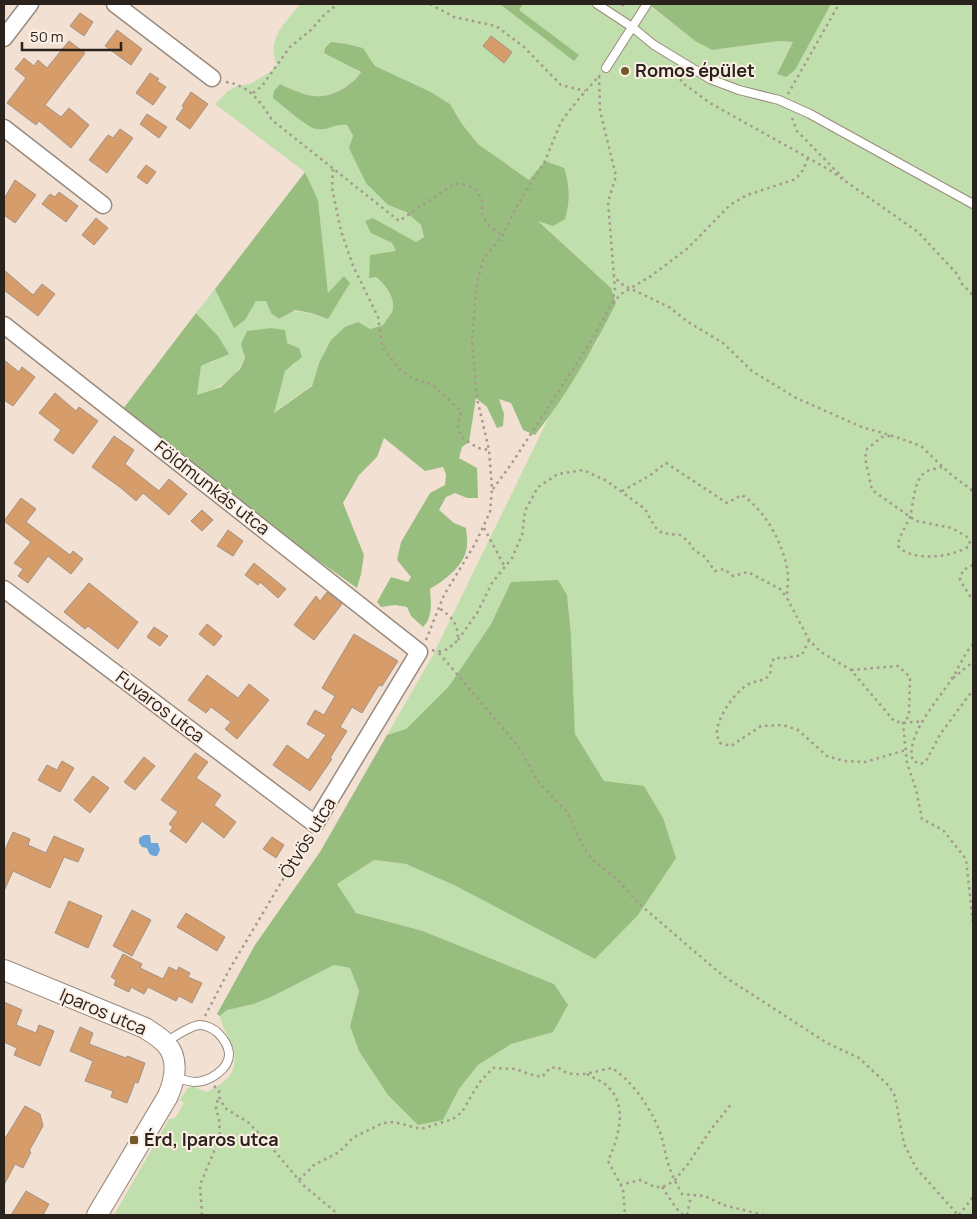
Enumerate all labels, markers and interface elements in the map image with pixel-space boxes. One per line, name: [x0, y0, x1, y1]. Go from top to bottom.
scale bar: [22, 20, 121, 52]
text: 50 m: [30, 26, 64, 47]
place label: Romos épület: [635, 58, 755, 82]
marker: Romos épület: [619, 65, 631, 77]
street label: Földmunkás utca: [150, 435, 275, 540]
street label: Fuvaros utca: [111, 665, 210, 748]
street label: Ötvös utca: [274, 793, 341, 882]
street label: Iparos utca: [56, 982, 151, 1040]
place label: Érd, Iparos utca: [144, 1127, 279, 1151]
marker: Érd, Iparos utca: [128, 1134, 140, 1146]

